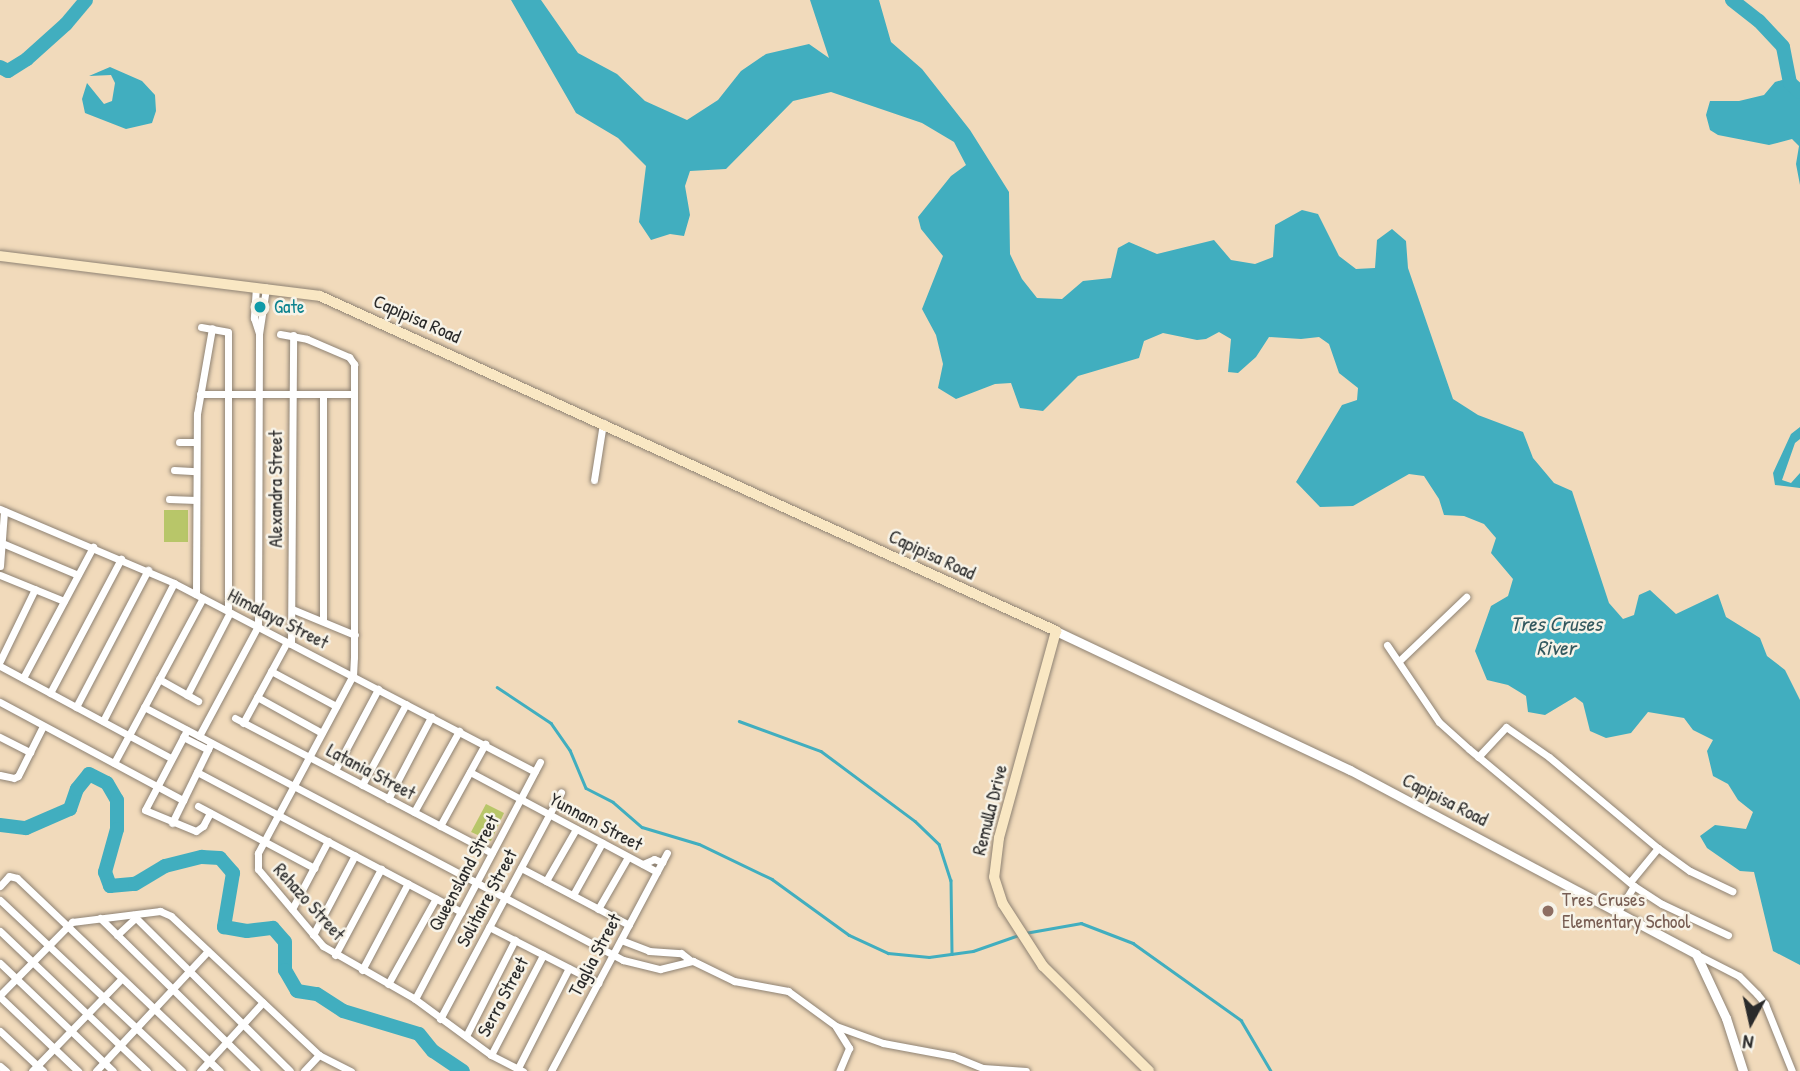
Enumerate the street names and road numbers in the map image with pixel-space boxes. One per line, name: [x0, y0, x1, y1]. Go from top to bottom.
street label: Capipisa Road: [370, 290, 464, 348]
street label: Alexandra Street: [265, 430, 287, 548]
street label: Capipisa Road: [885, 525, 979, 585]
street label: Himalaya Street: [224, 584, 332, 654]
street label: Latania Street: [323, 739, 419, 805]
street label: Remulla Drive: [968, 762, 1012, 858]
street label: Capipisa Road: [1398, 769, 1492, 831]
street label: Yunnam Street: [546, 788, 646, 856]
street label: Queensland Street: [424, 811, 504, 935]
street label: Solitaire Street: [452, 845, 522, 951]
street label: Rehazo Street: [268, 859, 350, 945]
street label: Taglia Street: [564, 910, 626, 1000]
street label: Serra Street: [473, 953, 533, 1041]

